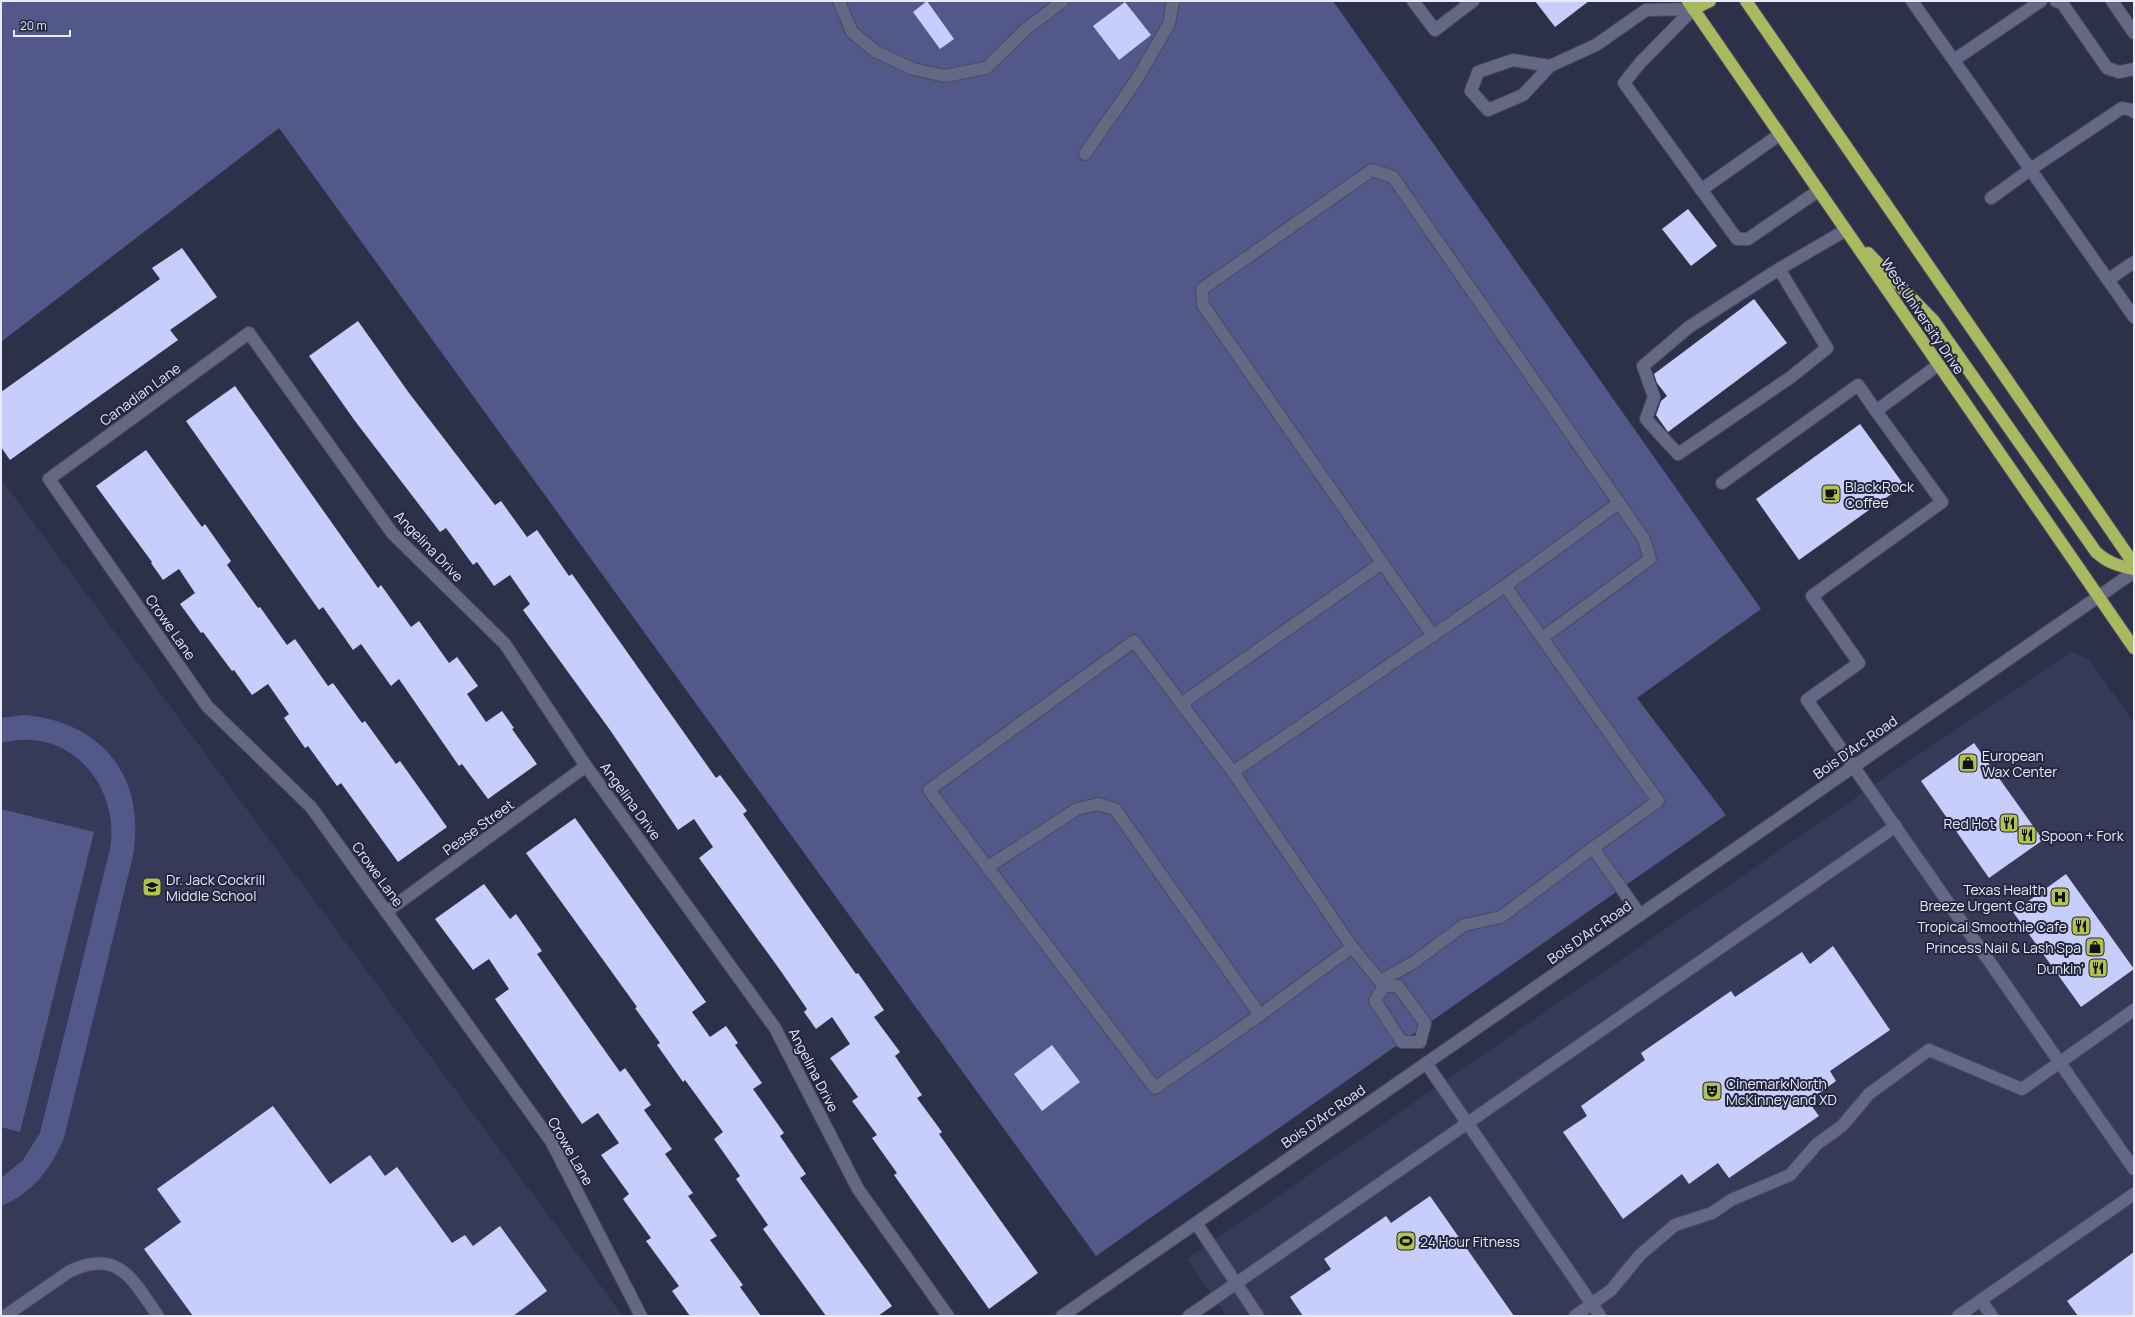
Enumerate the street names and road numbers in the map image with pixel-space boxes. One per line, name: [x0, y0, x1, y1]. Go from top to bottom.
street label: West University Drive: [1877, 254, 1969, 378]
street label: Canadian Lane: [96, 358, 184, 430]
street label: Angelina Drive: [390, 506, 468, 586]
street label: Crowe Lane: [141, 591, 201, 663]
street label: Bois D'Arc Road: [1809, 711, 1901, 783]
street label: Angelina Drive: [596, 758, 666, 844]
street label: Pease Street: [439, 794, 518, 859]
street label: Crowe Lane: [348, 838, 408, 910]
street label: Bois D'Arc Road: [1543, 896, 1635, 968]
street label: Angelina Drive: [785, 1025, 843, 1115]
street label: Bois D'Arc Road: [1277, 1080, 1369, 1152]
street label: Crowe Lane: [544, 1113, 598, 1189]

